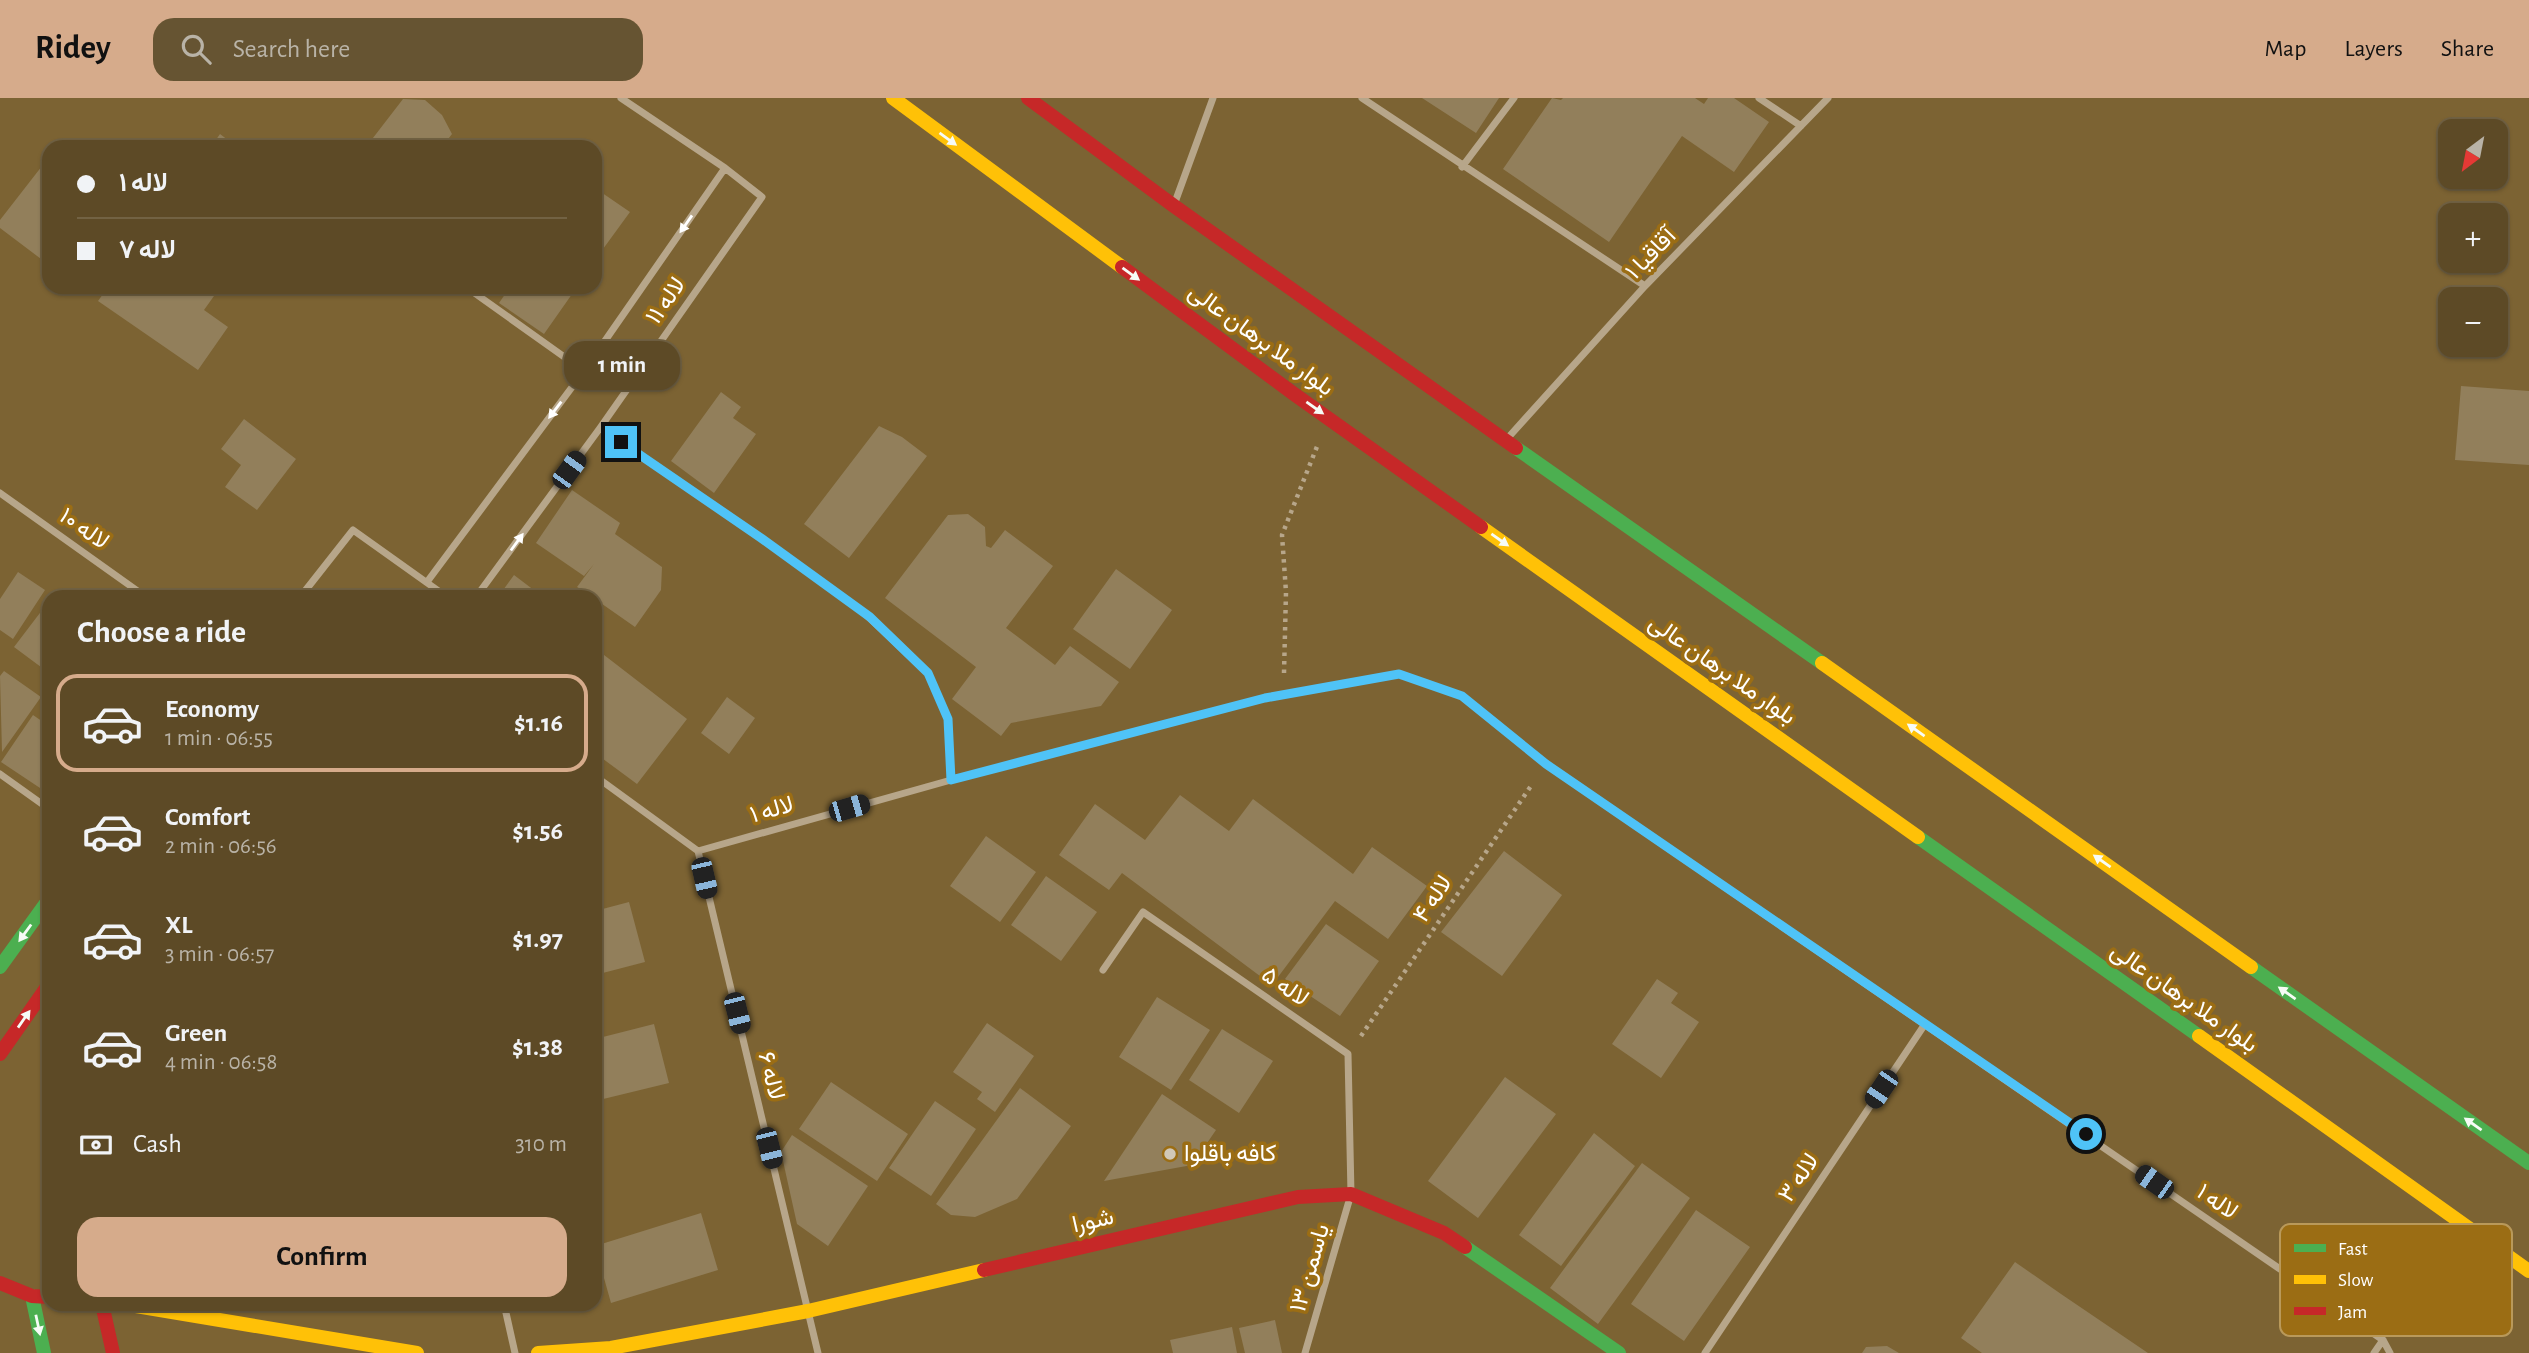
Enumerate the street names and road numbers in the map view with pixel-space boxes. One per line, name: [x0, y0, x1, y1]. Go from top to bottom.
street label: آقاقیا ۱: [1621, 221, 1683, 285]
street label: لاله ۱۱: [642, 273, 690, 329]
street label: بلوار ملا برهان عالی: [1183, 279, 1338, 402]
street label: لاله ۱۰: [55, 504, 113, 554]
street label: بلوار ملا برهان عالی: [1643, 610, 1800, 731]
street label: لاله ۱: [748, 792, 796, 828]
street label: لاله ۴: [1409, 871, 1457, 927]
street label: بلوار ملا برهان عالی: [2105, 938, 2262, 1059]
street label: لاله ۵: [1257, 963, 1313, 1011]
street label: لاله ۶: [753, 1049, 789, 1103]
street label: لاله ۳: [1774, 1149, 1824, 1207]
street label: لاله ۱: [2192, 1180, 2242, 1224]
street label: شورا: [1070, 1205, 1116, 1239]
street label: یاسمن ۱۳: [1286, 1221, 1335, 1315]

